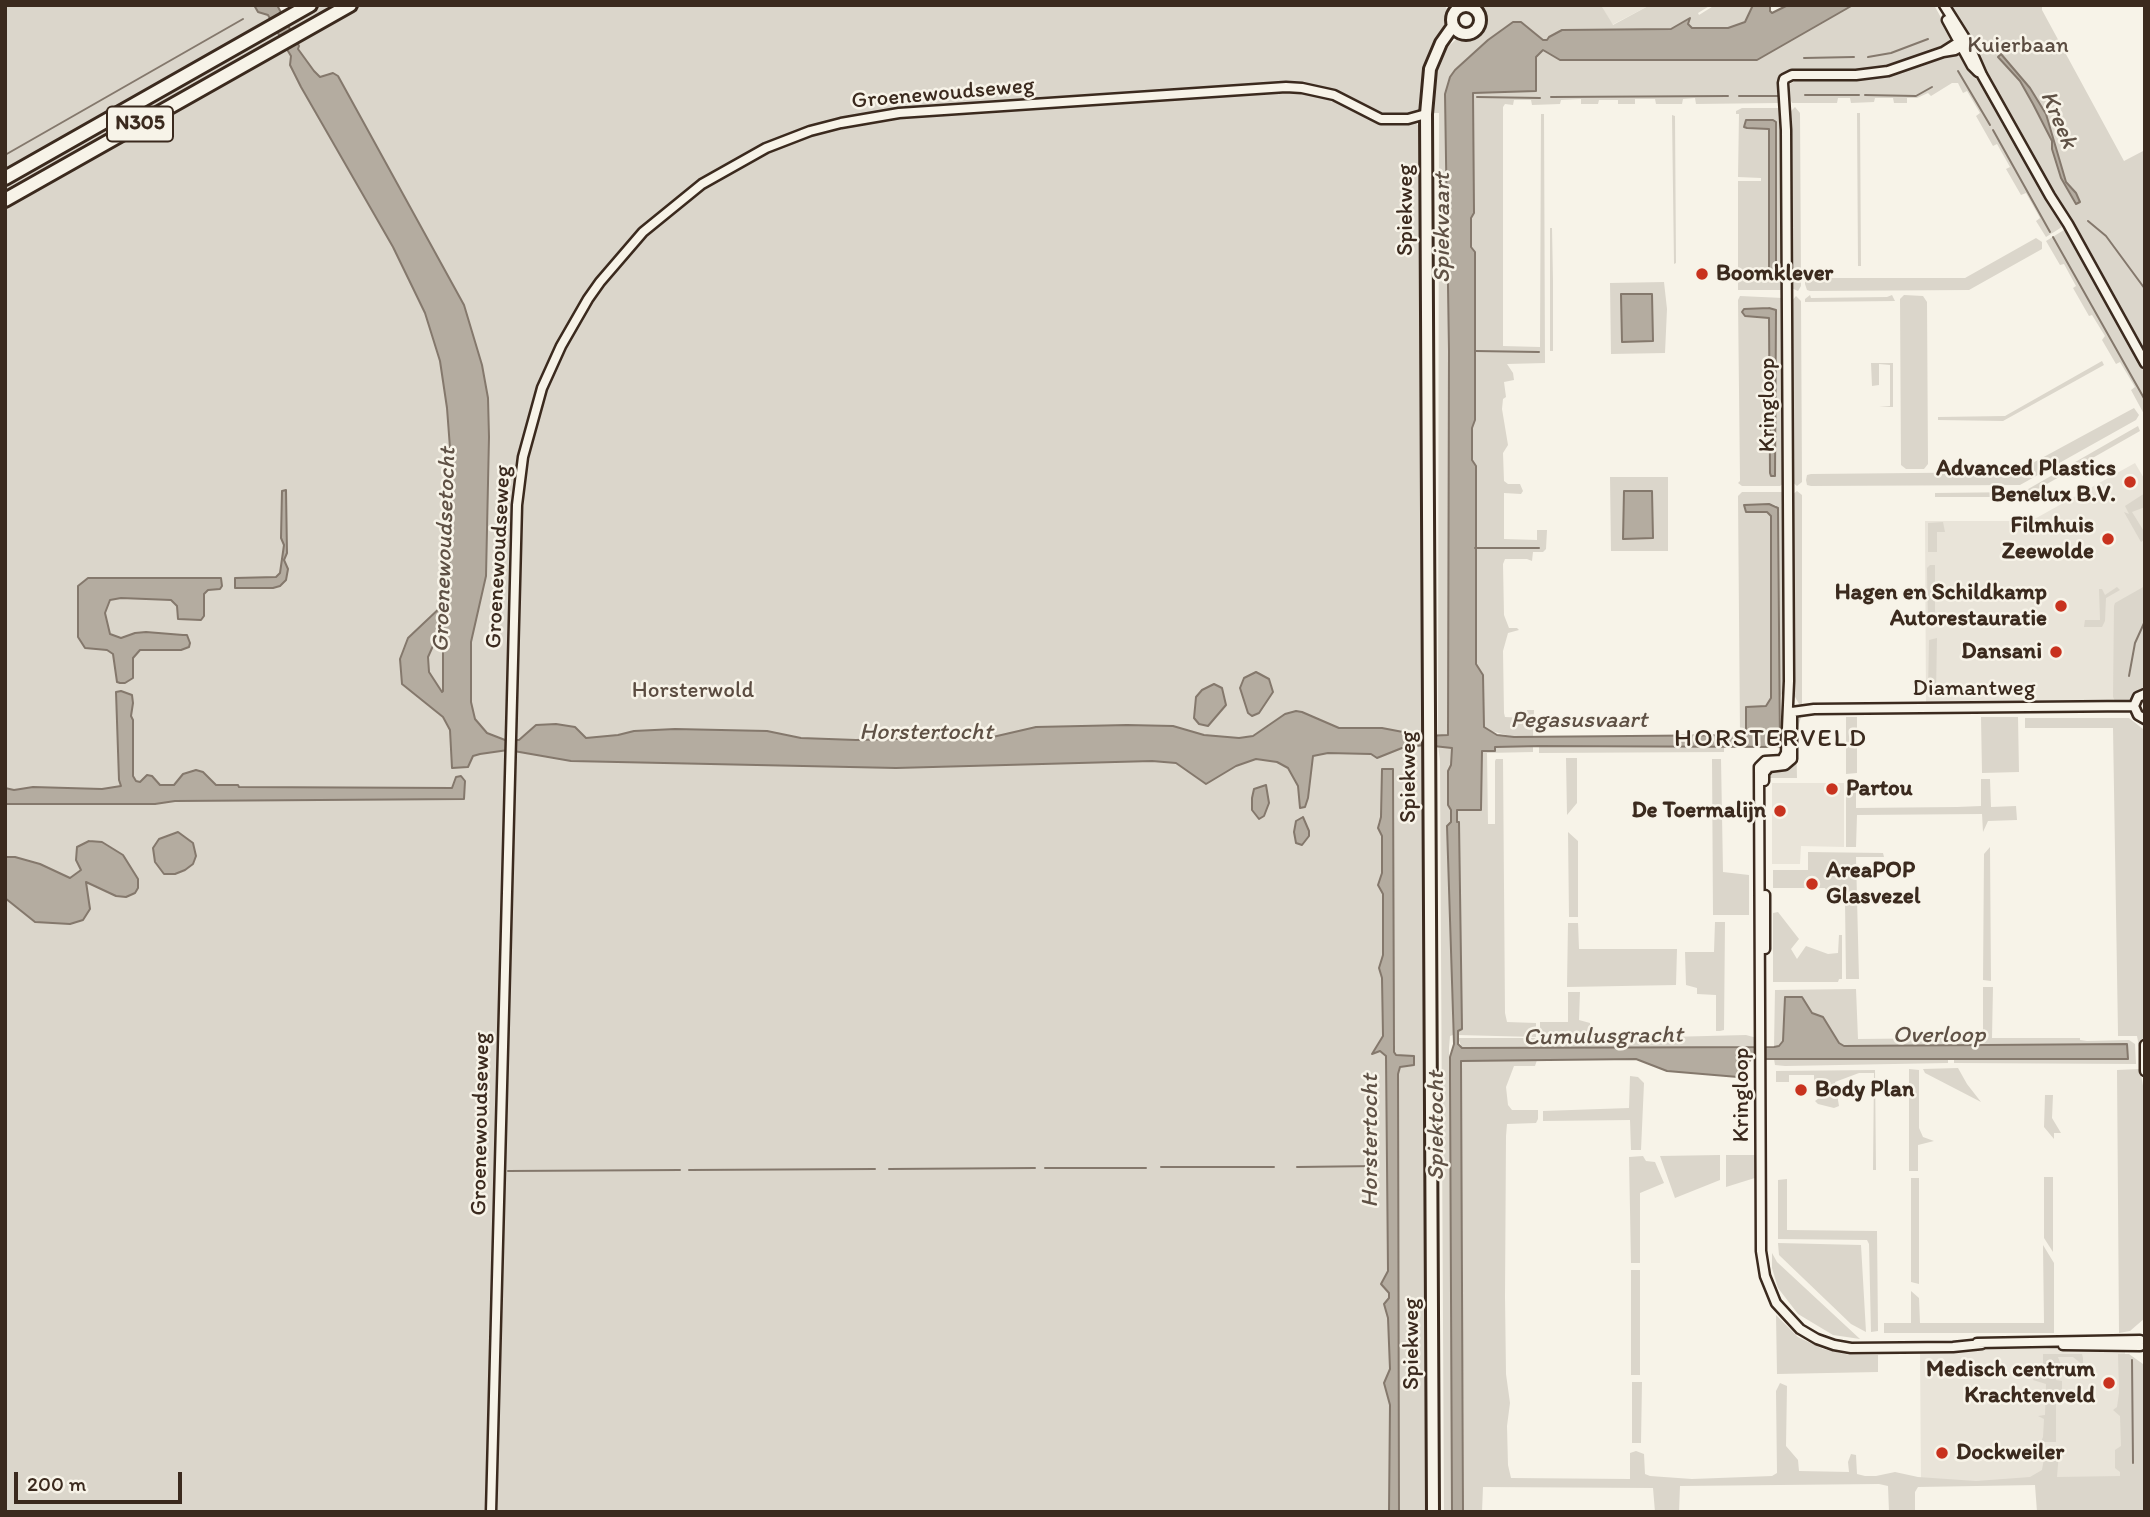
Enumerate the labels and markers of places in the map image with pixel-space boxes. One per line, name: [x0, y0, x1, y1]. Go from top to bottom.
place label: Boomklever: [1716, 260, 1833, 288]
marker: Boomklever: [1694, 266, 1710, 282]
place label: Advanced Plastics Benelux B.V.: [1936, 455, 2116, 509]
marker: Advanced Plastics Benelux B.V.: [2122, 474, 2138, 490]
place label: Filmhuis Zeewolde: [2002, 512, 2094, 566]
marker: Filmhuis Zeewolde: [2100, 531, 2116, 547]
place label: Hagen en Schildkamp Autorestauratie: [1835, 579, 2047, 633]
marker: Hagen en Schildkamp Autorestauratie: [2053, 598, 2069, 614]
place label: Dansani: [1961, 638, 2042, 666]
marker: Dansani: [2048, 644, 2064, 660]
place label: Partou: [1846, 775, 1913, 803]
marker: Partou: [1824, 781, 1840, 797]
place label: De Toermalijn: [1631, 797, 1766, 825]
marker: De Toermalijn: [1772, 803, 1788, 819]
place label: AreaPOP Glasvezel: [1826, 857, 1920, 911]
marker: AreaPOP Glasvezel: [1804, 876, 1820, 892]
place label: Body Plan: [1815, 1076, 1914, 1104]
marker: Body Plan: [1793, 1082, 1809, 1098]
place label: Medisch centrum Krachtenveld: [1926, 1356, 2095, 1410]
marker: Medisch centrum Krachtenveld: [2101, 1375, 2117, 1391]
place label: Dockweiler: [1956, 1439, 2064, 1467]
marker: Dockweiler: [1934, 1445, 1950, 1461]

